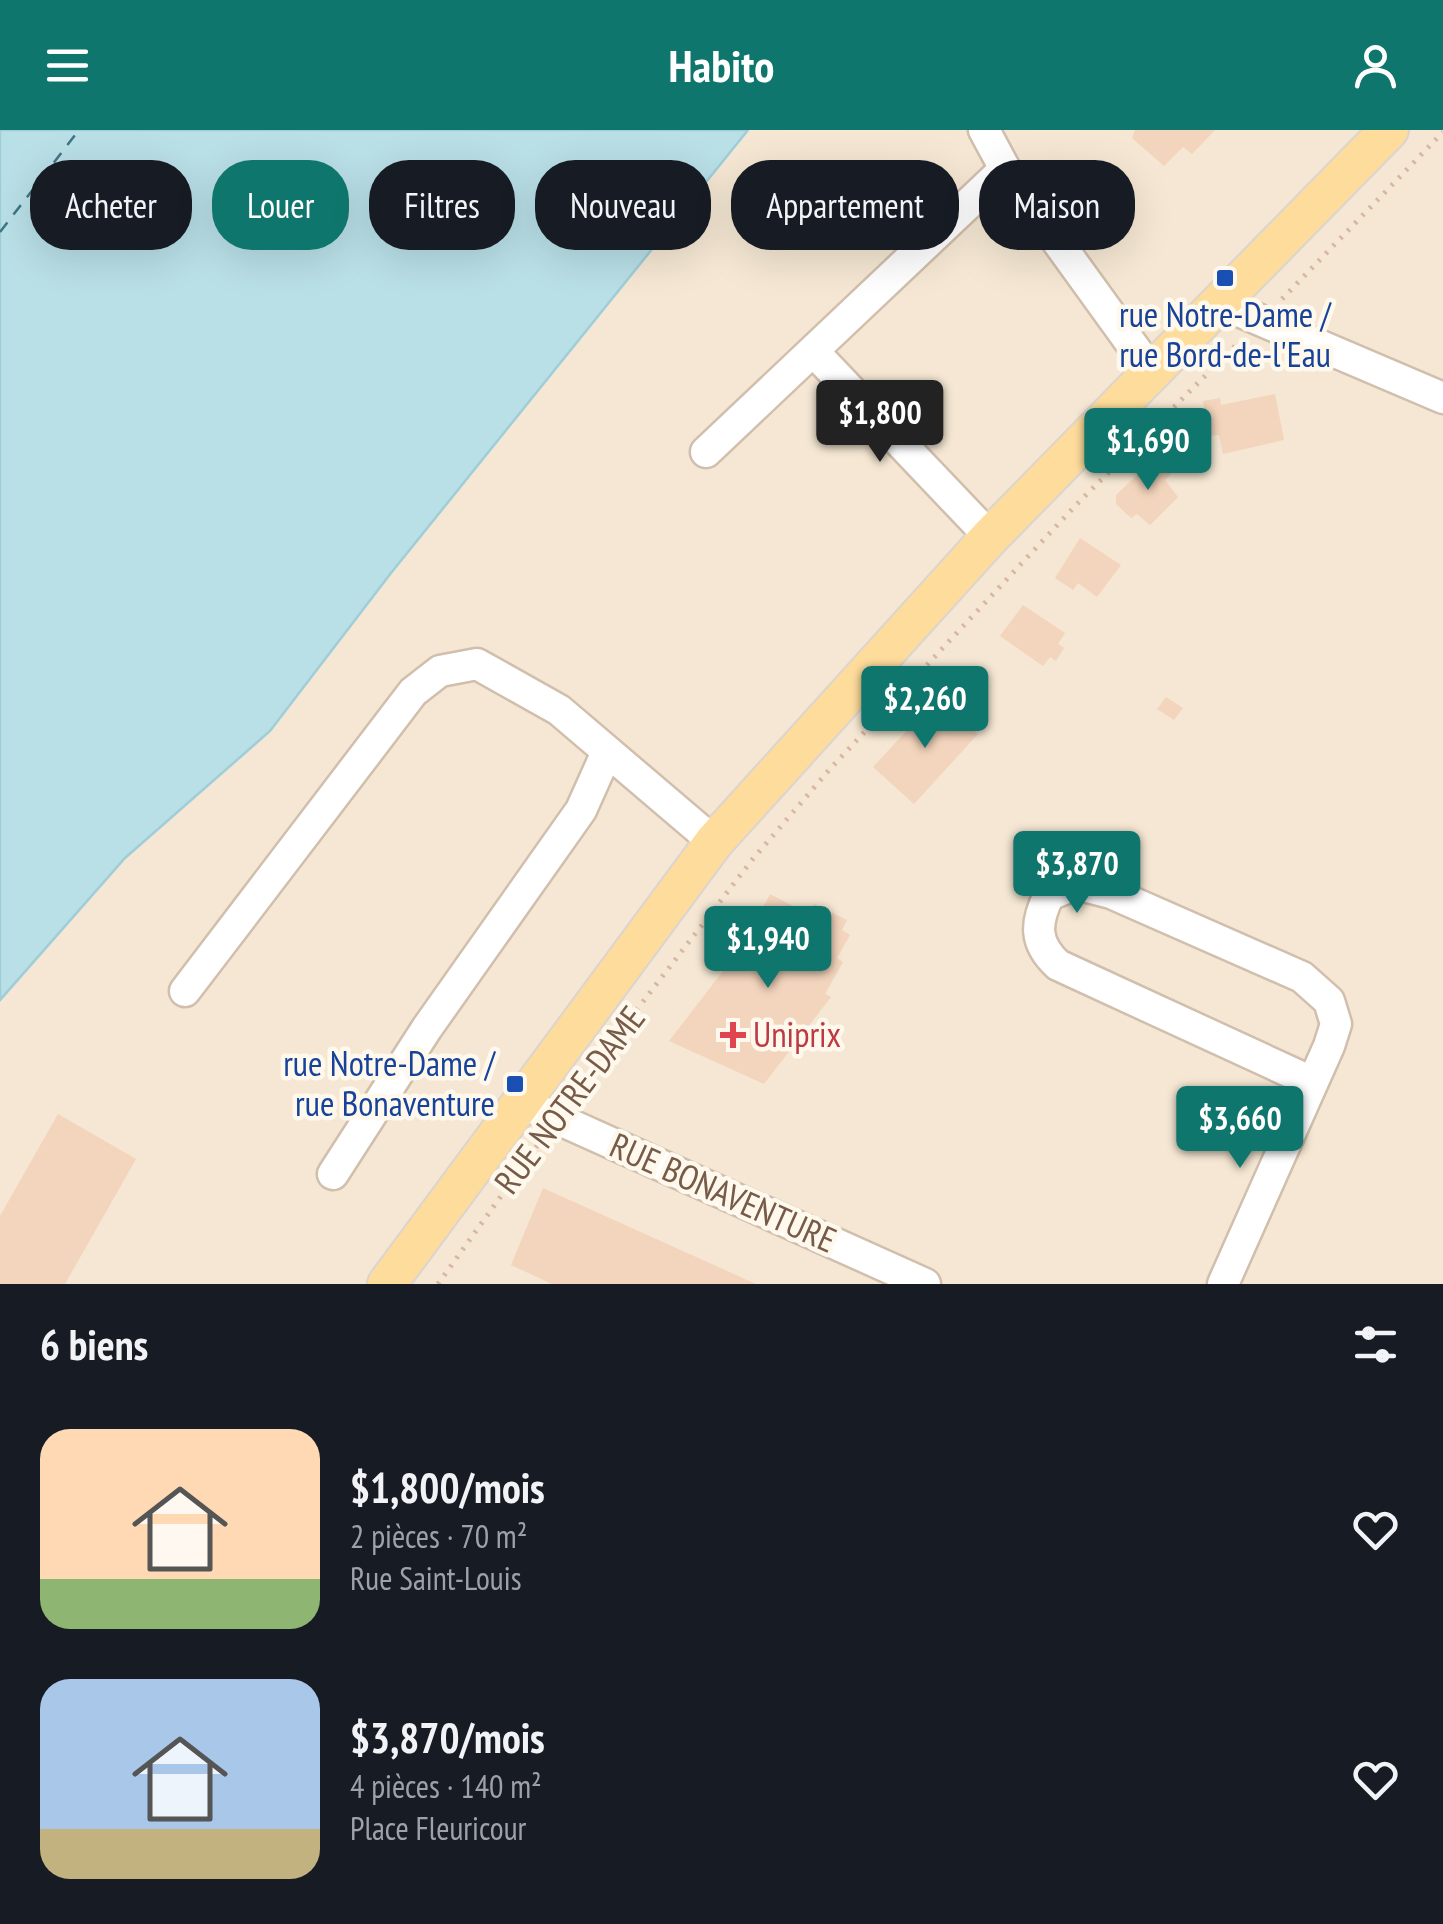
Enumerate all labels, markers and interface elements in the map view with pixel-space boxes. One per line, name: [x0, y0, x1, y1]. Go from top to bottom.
text: Habito: [669, 36, 774, 94]
icon: menu: [40, 38, 95, 93]
icon: person: [1348, 38, 1403, 93]
chip: Acheter: [30, 160, 192, 250]
chip: Louer: [212, 160, 349, 250]
chip: Filtres: [369, 160, 515, 250]
chip: Nouveau: [535, 160, 711, 250]
chip: Appartement: [731, 160, 959, 250]
chip: Maison: [979, 160, 1135, 250]
marker: rue Notre-Dame / rue Bord-de-l'Eau: [1214, 267, 1236, 289]
place label: rue Notre-Dame / rue Bord-de-l'Eau: [1119, 291, 1333, 377]
pin: $1,800: [799, 380, 961, 465]
text: $1,800: [838, 391, 922, 433]
pin: $1,690: [1067, 408, 1229, 493]
text: $1,690: [1106, 419, 1190, 461]
pin: $2,260: [844, 666, 1006, 751]
text: $2,260: [883, 677, 967, 719]
pin: $3,870: [996, 831, 1158, 916]
text: $3,870: [1035, 842, 1119, 884]
pin: $1,940: [687, 906, 849, 991]
text: $1,940: [726, 917, 810, 959]
street label: RUE NOTRE-DAME: [484, 996, 655, 1202]
place label: Uniprix: [753, 1011, 841, 1057]
marker: Uniprix: [722, 1024, 744, 1046]
place label: rue Notre-Dame / rue Bonaventure: [283, 1040, 497, 1126]
marker: rue Notre-Dame / rue Bonaventure: [504, 1073, 526, 1095]
pin: $3,660: [1159, 1086, 1321, 1171]
text: $3,660: [1198, 1097, 1282, 1139]
street label: RUE BONAVENTURE: [603, 1122, 844, 1263]
text: 6 biens: [40, 1317, 148, 1372]
icon: filters: [1348, 1317, 1403, 1372]
text: $1,800/mois: [350, 1460, 545, 1515]
icon: home: [120, 1469, 240, 1589]
icon: heart: [1348, 1502, 1403, 1557]
text: 2 pièces · 70 m²: [350, 1515, 527, 1557]
text: Rue Saint-Louis: [350, 1557, 521, 1599]
text: $3,870/mois: [350, 1710, 545, 1765]
icon: home: [120, 1719, 240, 1839]
icon: heart: [1348, 1752, 1403, 1807]
text: 4 pièces · 140 m²: [350, 1765, 542, 1807]
text: Place Fleuricour: [350, 1807, 526, 1849]

